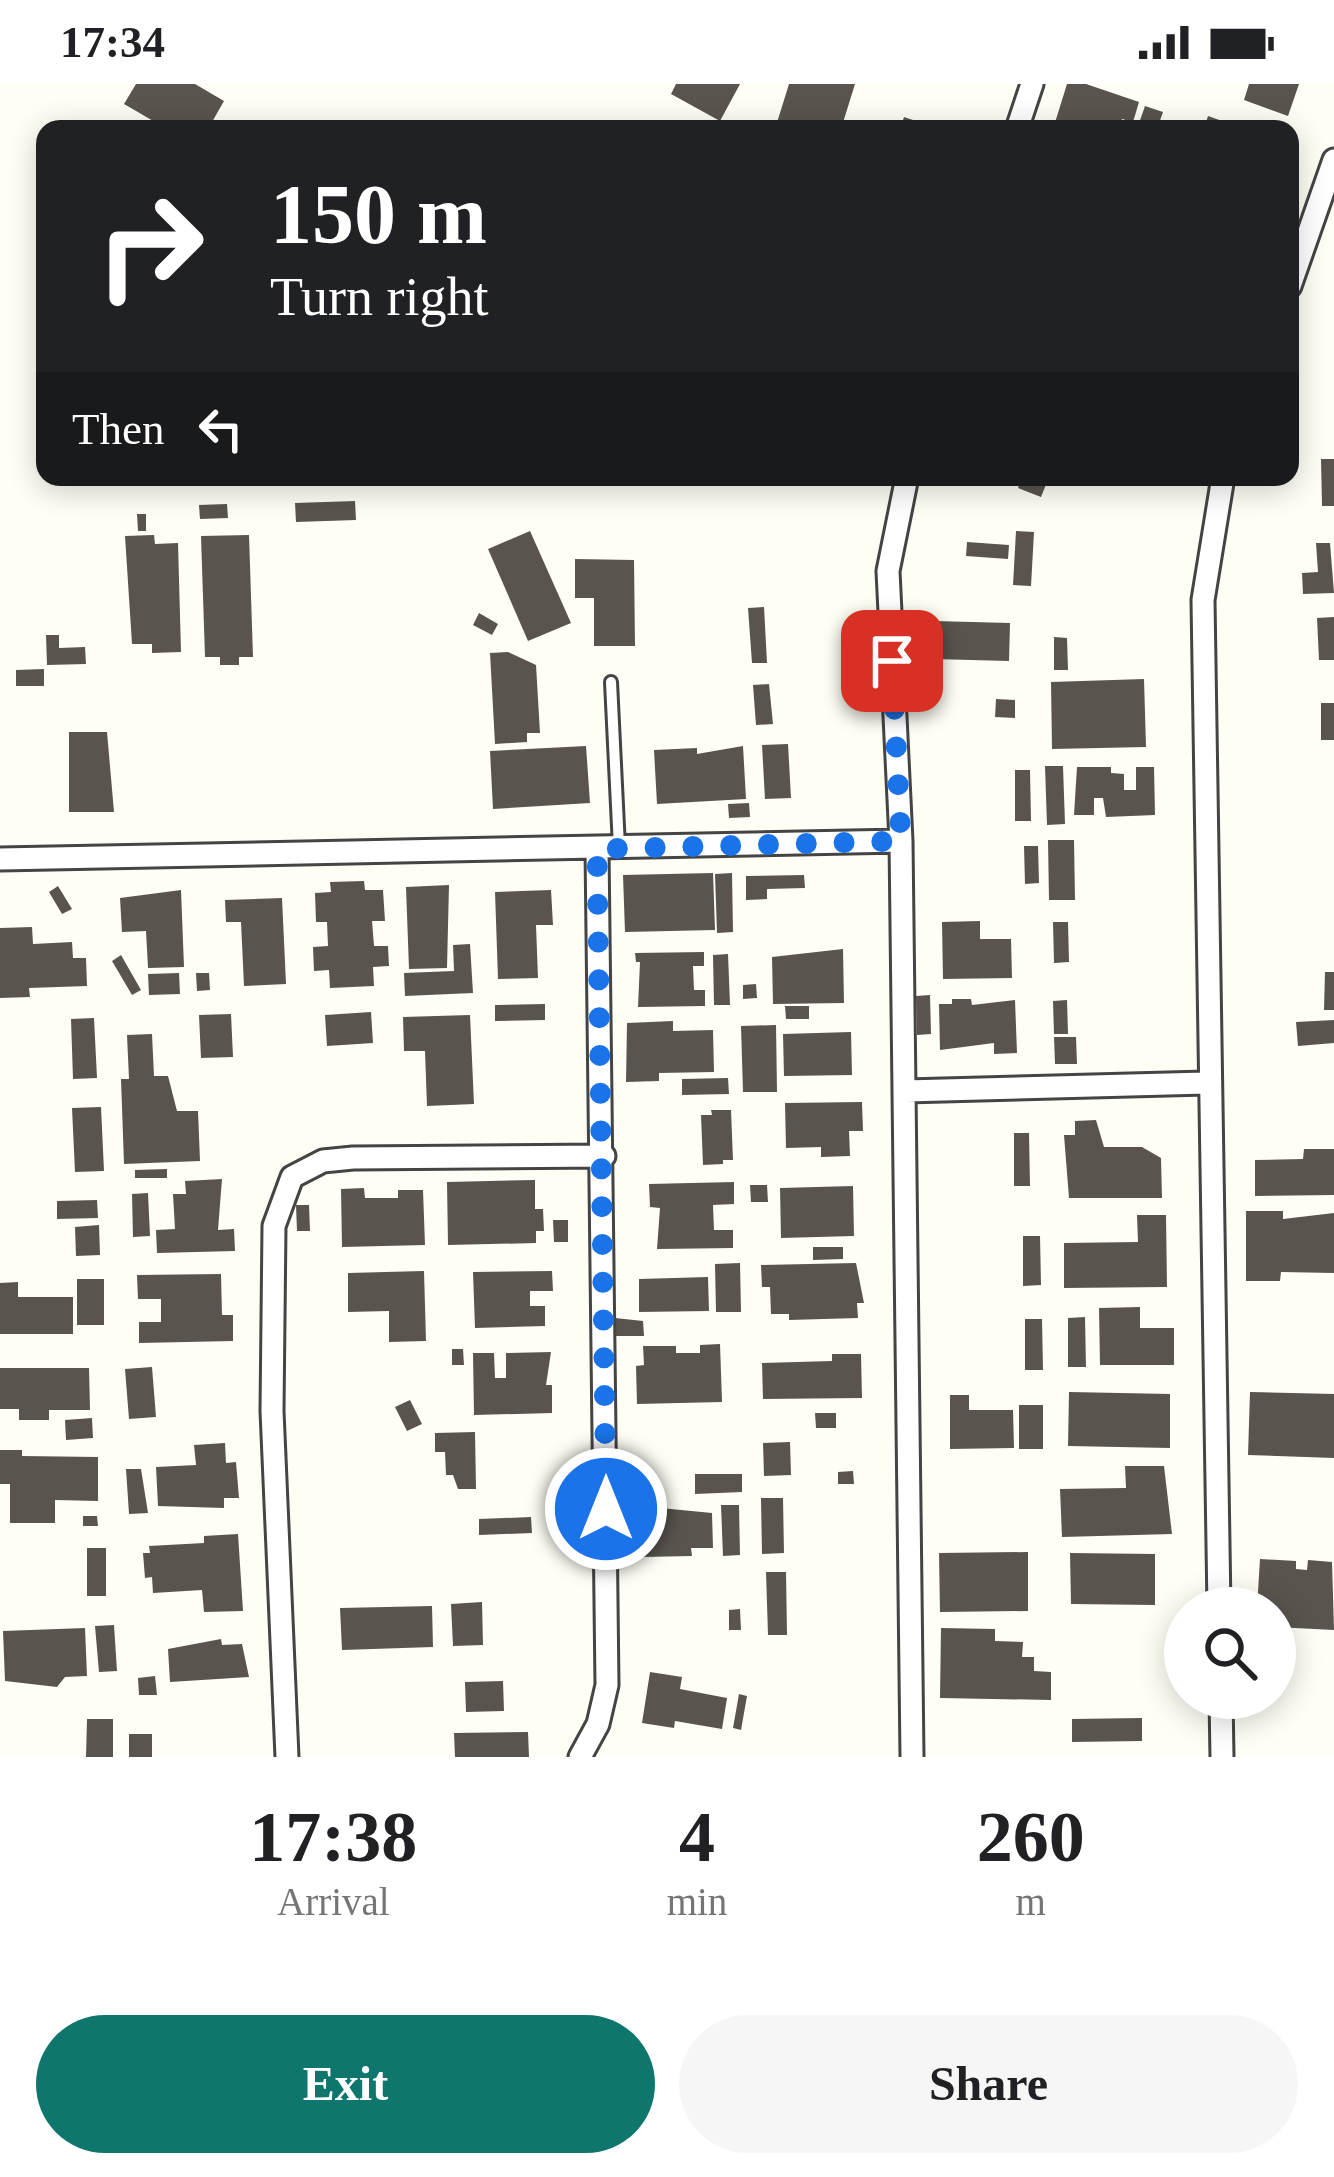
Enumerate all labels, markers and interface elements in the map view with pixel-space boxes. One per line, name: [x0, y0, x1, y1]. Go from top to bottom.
text: 17:34: [60, 17, 165, 67]
icon: right: [72, 168, 228, 324]
text: 150 m: [270, 168, 487, 261]
text: Turn right: [270, 267, 489, 327]
icon: left: [188, 396, 254, 462]
text: Then: [72, 404, 164, 454]
pin: [841, 610, 943, 712]
icon: arrive: [859, 628, 925, 694]
position arrow: [543, 1446, 669, 1572]
map controls: [1164, 1587, 1296, 1719]
button: search: [1164, 1587, 1296, 1719]
text: 17:38: [249, 1797, 417, 1877]
text: 4: [679, 1797, 715, 1877]
text: 260: [977, 1797, 1085, 1877]
text: Arrival: [277, 1880, 390, 1923]
text: min: [667, 1880, 727, 1923]
text: m: [1015, 1880, 1046, 1923]
button: Exit: [36, 2015, 655, 2153]
button: Share: [679, 2015, 1298, 2153]

